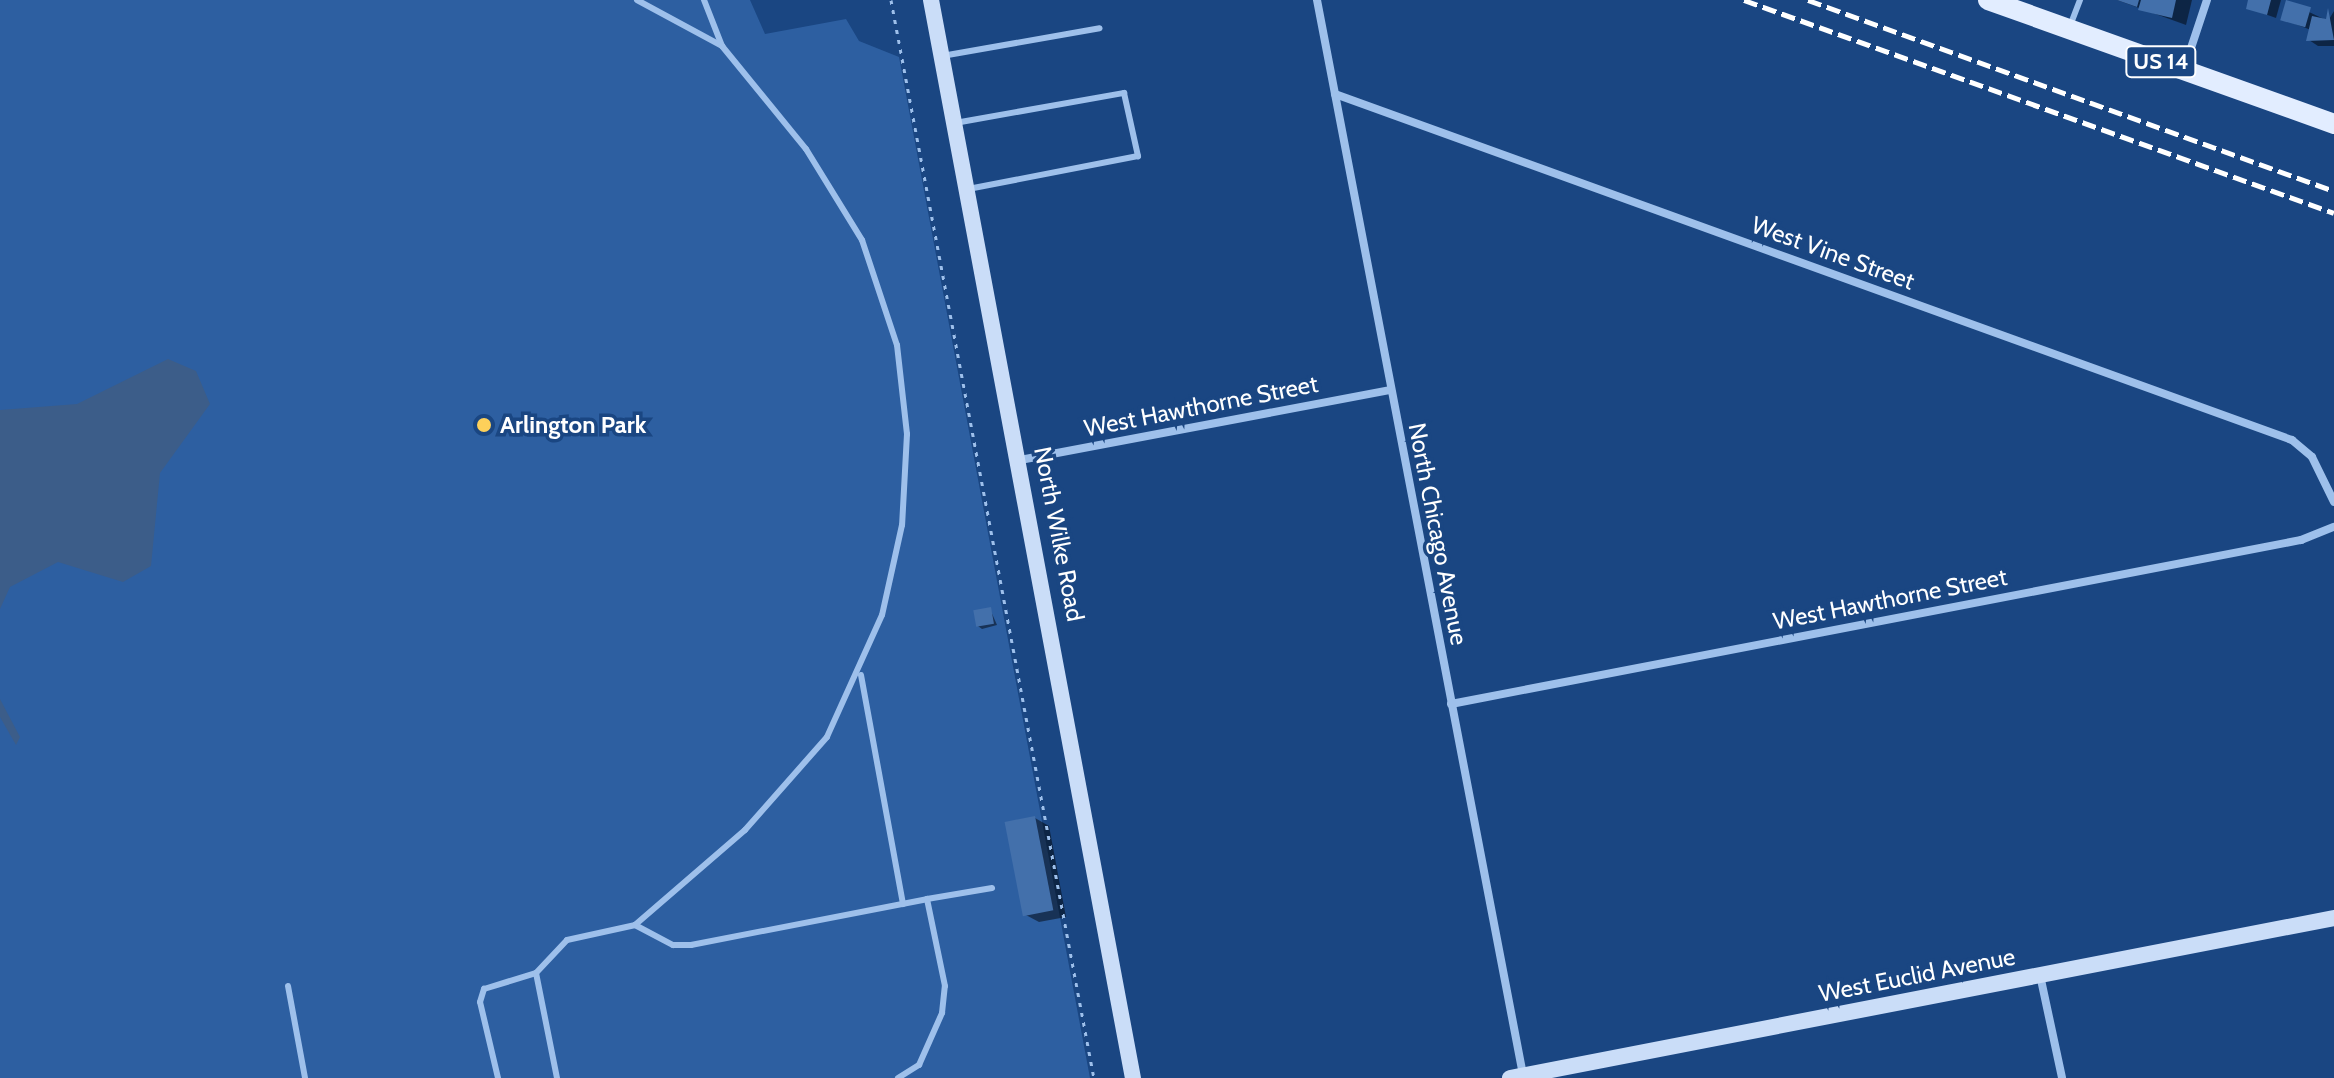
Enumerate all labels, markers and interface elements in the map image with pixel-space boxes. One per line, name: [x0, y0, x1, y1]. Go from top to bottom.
road number: US 14: [2125, 44, 2197, 80]
street label: West Vine Street: [1748, 210, 1918, 296]
street label: West Hawthorne Street: [1082, 369, 1320, 443]
place label: Arlington Park: [500, 411, 646, 439]
marker: Arlington Park: [475, 416, 493, 434]
street label: North Chicago Avenue: [1402, 420, 1474, 648]
street label: North Wilke Road: [1028, 444, 1090, 624]
street label: West Hawthorne Street: [1771, 562, 2009, 636]
street label: West Euclid Avenue: [1816, 942, 2018, 1008]

